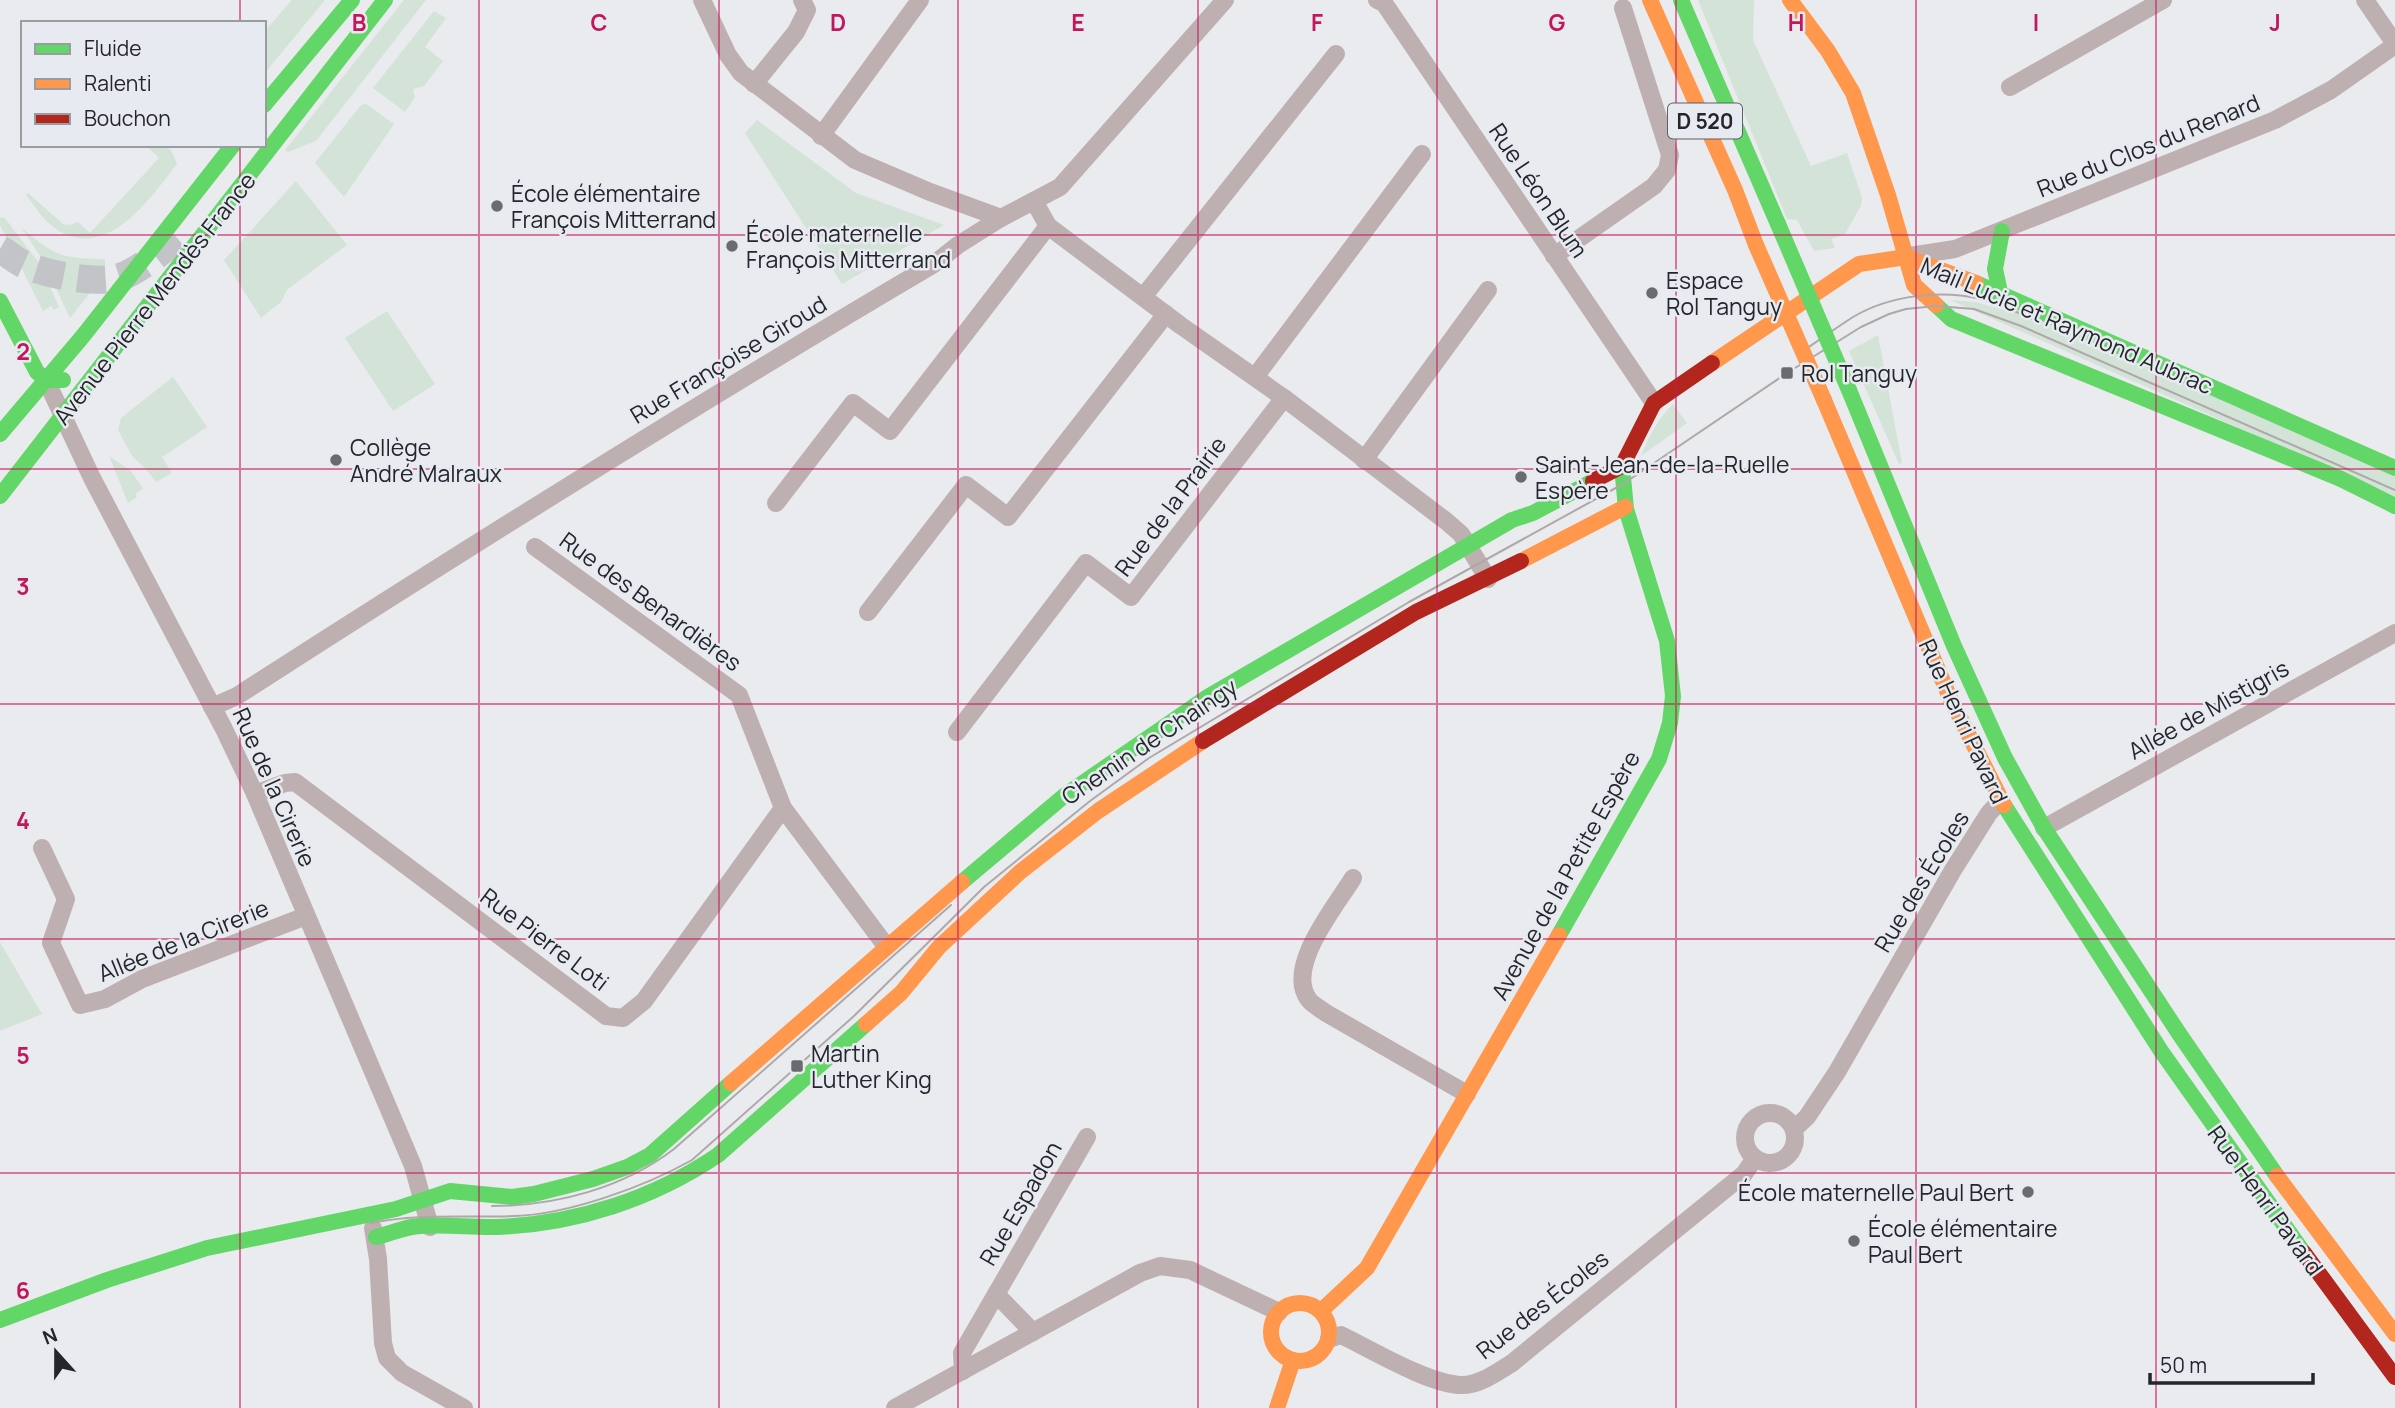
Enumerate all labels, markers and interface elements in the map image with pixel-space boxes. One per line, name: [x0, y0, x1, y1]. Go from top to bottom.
text: B: [352, 6, 366, 38]
text: C: [591, 6, 608, 38]
text: D: [830, 6, 846, 38]
text: E: [1071, 6, 1085, 38]
text: F: [1311, 6, 1323, 38]
text: G: [1549, 6, 1566, 38]
text: H: [1788, 6, 1804, 38]
text: I: [2033, 6, 2039, 38]
text: J: [2269, 6, 2281, 38]
legend: [21, 21, 266, 147]
text: Fluide: [84, 34, 142, 62]
text: Ralenti: [84, 69, 152, 97]
street label: Rue du Clos du Renard: [2032, 86, 2264, 204]
text: Bouchon: [84, 104, 171, 132]
road number: D 520: [1668, 104, 1742, 138]
street label: Rue Léon Blum: [1482, 116, 1596, 264]
street label: Avenue Pierre Mendès France: [45, 165, 263, 431]
place label: École élémentaire François Mitterrand: [511, 177, 716, 235]
marker: École élémentaire François Mitterrand: [489, 198, 505, 214]
place label: École maternelle François Mitterrand: [746, 217, 951, 275]
marker: École maternelle François Mitterrand: [724, 238, 740, 254]
street label: Mail Lucie et Raymond Aubrac: [1916, 249, 2218, 401]
place label: Espace Rol Tanguy: [1666, 264, 1782, 322]
marker: Espace Rol Tanguy: [1644, 285, 1660, 301]
street label: Rue Françoise Giroud: [624, 288, 832, 430]
text: 2: [16, 335, 30, 367]
place label: Rol Tanguy: [1801, 357, 1917, 389]
marker: Rol Tanguy: [1779, 365, 1795, 381]
street label: Rue de la Prairie: [1107, 429, 1233, 583]
place label: Collège André Malraux: [350, 431, 502, 489]
place label: Saint-Jean-de-la-Ruelle Espère: [1535, 448, 1789, 506]
marker: Collège André Malraux: [328, 452, 344, 468]
marker: Saint-Jean-de-la-Ruelle Espère: [1513, 469, 1529, 485]
street label: Rue des Benardières: [554, 524, 748, 678]
text: 3: [16, 570, 30, 602]
street label: Rue Henri Pavard: [1912, 634, 2016, 808]
street label: Allée de Mistigris: [2122, 652, 2294, 766]
street label: Chemin de Chaingy: [1055, 670, 1243, 812]
street label: Rue de la Cirerie: [226, 702, 324, 872]
street label: Avenue de la Petite Espère: [1483, 745, 1647, 1005]
text: 4: [16, 804, 30, 836]
street label: Rue des Écoles: [1866, 804, 1976, 958]
street label: Rue Pierre Loti: [474, 880, 616, 998]
street label: Allée de la Cirerie: [93, 891, 273, 989]
place label: Martin Luther King: [811, 1037, 932, 1095]
text: 5: [16, 1039, 30, 1071]
marker: Martin Luther King: [789, 1058, 805, 1074]
street label: Rue Henri Pavard: [2201, 1119, 2331, 1281]
street label: Rue Espadon: [971, 1135, 1069, 1271]
place label: École maternelle Paul Bert: [1738, 1176, 2014, 1208]
marker: École maternelle Paul Bert: [2020, 1184, 2036, 1200]
place label: École élémentaire Paul Bert: [1868, 1212, 2057, 1270]
marker: École élémentaire Paul Bert: [1846, 1233, 1862, 1249]
street label: Rue des Écoles: [1469, 1242, 1615, 1366]
text: 6: [16, 1274, 30, 1306]
north arrow: [21, 1317, 91, 1387]
text: N: [39, 1322, 61, 1351]
scale bar: [2150, 1342, 2313, 1386]
text: 50 m: [2160, 1351, 2207, 1379]

